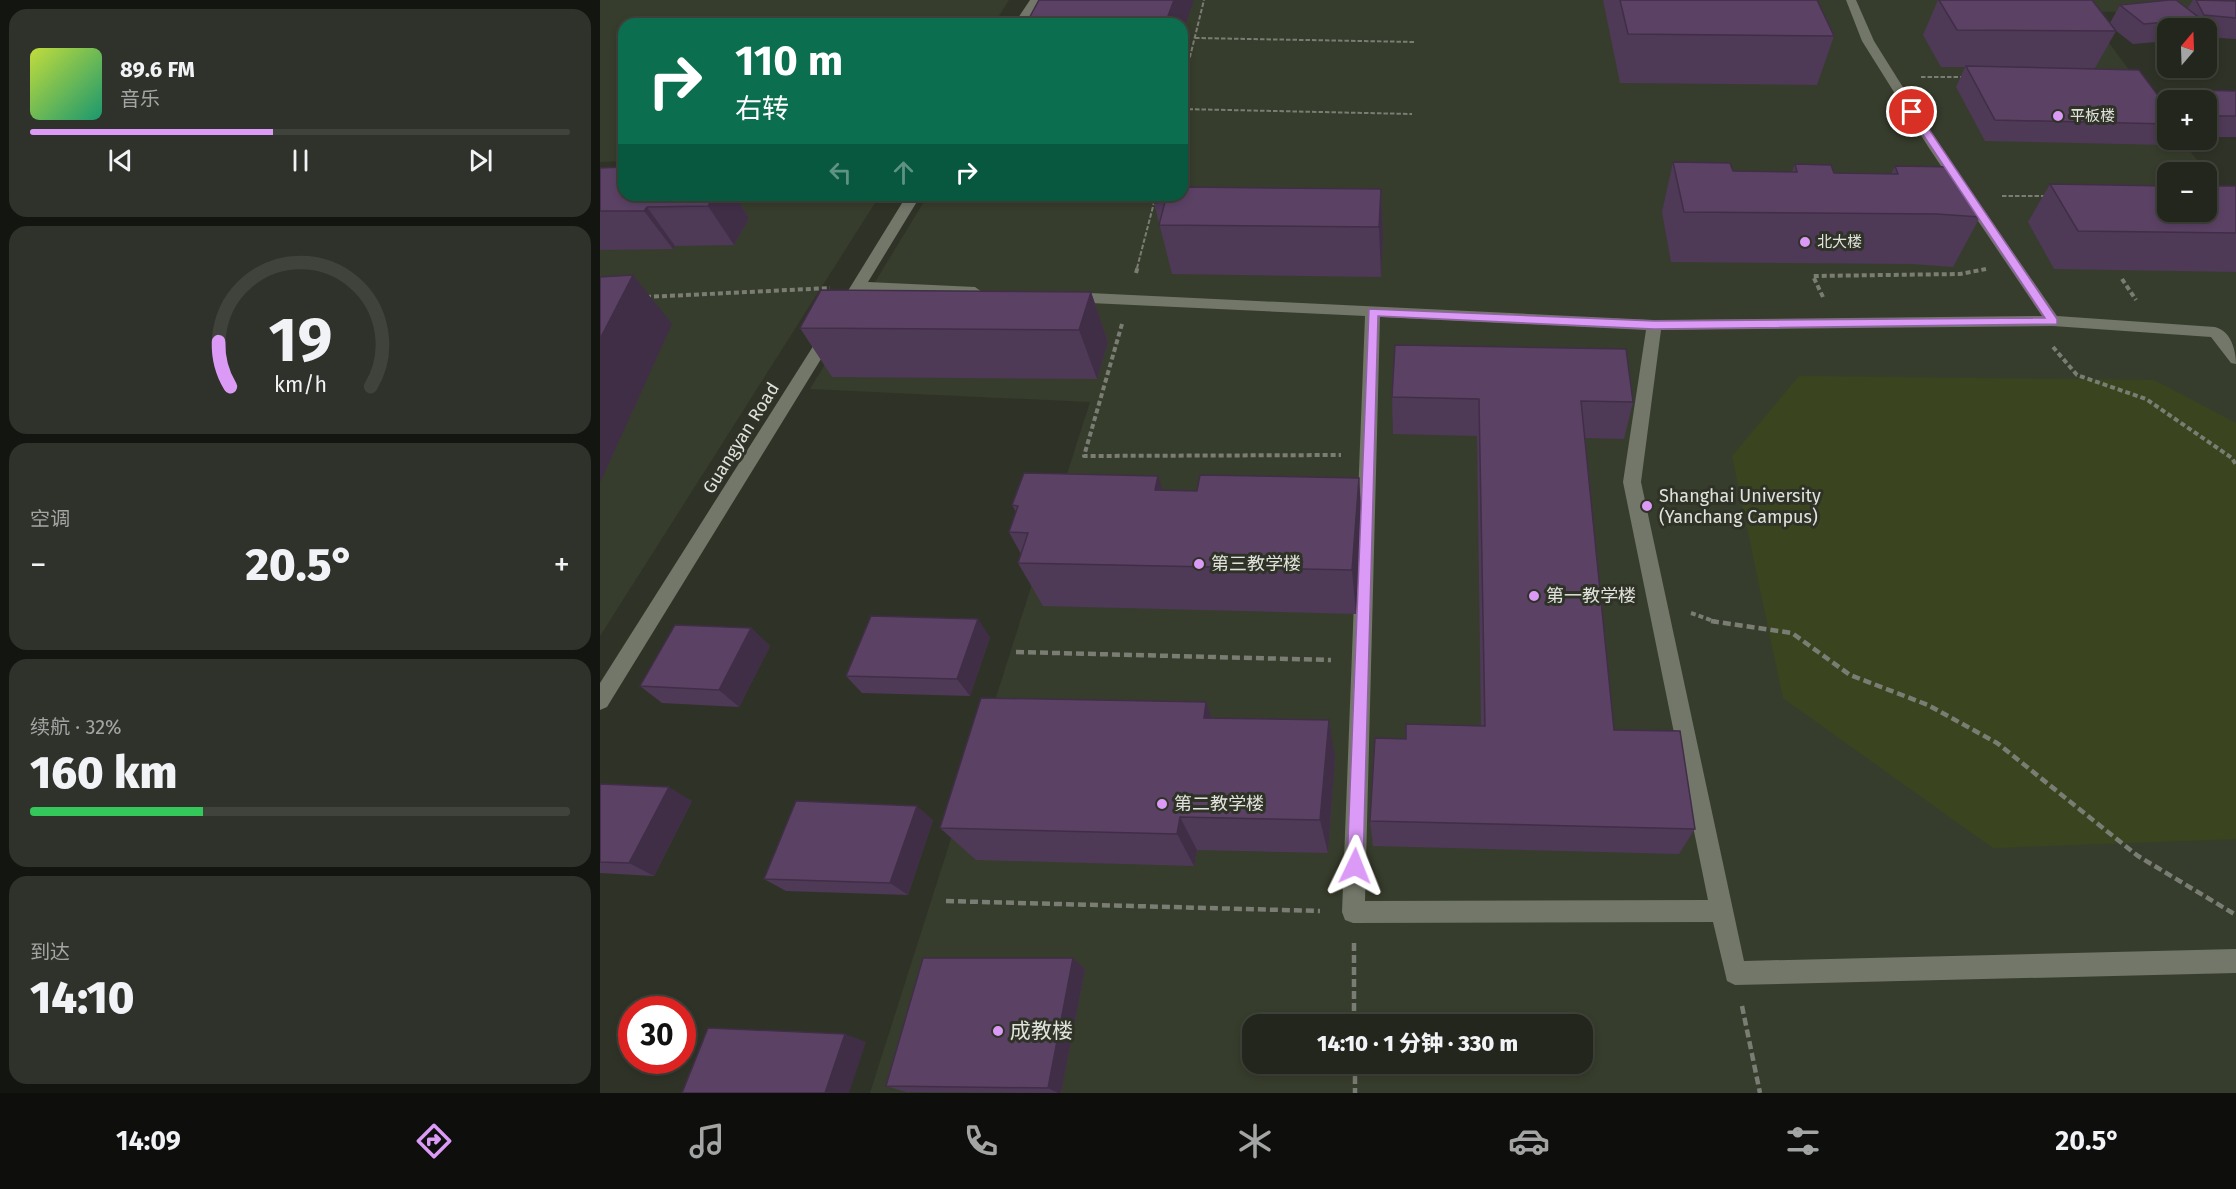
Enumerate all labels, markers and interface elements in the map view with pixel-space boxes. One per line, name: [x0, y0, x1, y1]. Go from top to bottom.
north arrow: [2157, 18, 2217, 78]
map controls: [2157, 18, 2217, 222]
text: 110 m: [735, 36, 843, 86]
icon: right: [636, 42, 714, 120]
text: 89.6 FM: [120, 56, 195, 83]
pin: [1886, 86, 1937, 137]
text: 音乐: [120, 87, 160, 111]
button: +: [2157, 90, 2217, 150]
text: 右转: [735, 93, 789, 125]
icon: arrive: [1895, 95, 1928, 128]
place label: 平板楼: [2070, 107, 2115, 125]
marker: 平板楼: [2051, 109, 2065, 123]
icon: previous: [104, 144, 137, 177]
icon: pause: [284, 144, 317, 177]
icon: next: [464, 144, 497, 177]
icon: left: [824, 156, 857, 189]
icon: ahead: [887, 156, 920, 189]
icon: right: [950, 156, 983, 189]
button: −: [2157, 162, 2217, 222]
place label: 北大楼: [1817, 233, 1862, 251]
marker: 北大楼: [1798, 235, 1812, 249]
text: 19: [268, 303, 332, 378]
text: km/h: [273, 372, 327, 398]
street label: Guangyan Road: [698, 378, 784, 498]
place label: Shanghai University (Yanchang Campus): [1659, 485, 1821, 528]
marker: Shanghai University (Yanchang Campus): [1640, 499, 1654, 513]
text: 空调: [30, 507, 70, 531]
text: 20.5°: [245, 538, 355, 592]
text: −: [30, 545, 47, 585]
text: +: [554, 545, 570, 585]
place label: 第三教学楼: [1211, 553, 1301, 575]
marker: 第三教学楼: [1192, 557, 1206, 571]
place label: 第一教学楼: [1546, 585, 1636, 607]
marker: 第一教学楼: [1527, 589, 1541, 603]
text: 续航 · 32%: [30, 715, 122, 739]
text: 160 km: [30, 746, 177, 800]
place label: 第二教学楼: [1174, 793, 1264, 815]
marker: 第二教学楼: [1155, 797, 1169, 811]
position arrow: [1323, 834, 1387, 898]
text: 到达: [30, 940, 70, 964]
text: 14:10: [30, 971, 135, 1025]
speed limit sign: 30: [618, 996, 696, 1074]
place label: 成教楼: [1010, 1018, 1073, 1044]
marker: 成教楼: [991, 1024, 1005, 1038]
text: 14:10 · 1 分钟 · 330 m: [1317, 1030, 1518, 1057]
icon: directions: [413, 1120, 455, 1162]
icon: music: [686, 1120, 728, 1162]
icon: phone: [960, 1120, 1002, 1162]
icon: climate: [1234, 1120, 1276, 1162]
icon: car: [1508, 1120, 1550, 1162]
icon: filters: [1782, 1120, 1824, 1162]
text: 14:09: [116, 1125, 181, 1157]
text: 20.5°: [2055, 1125, 2120, 1157]

